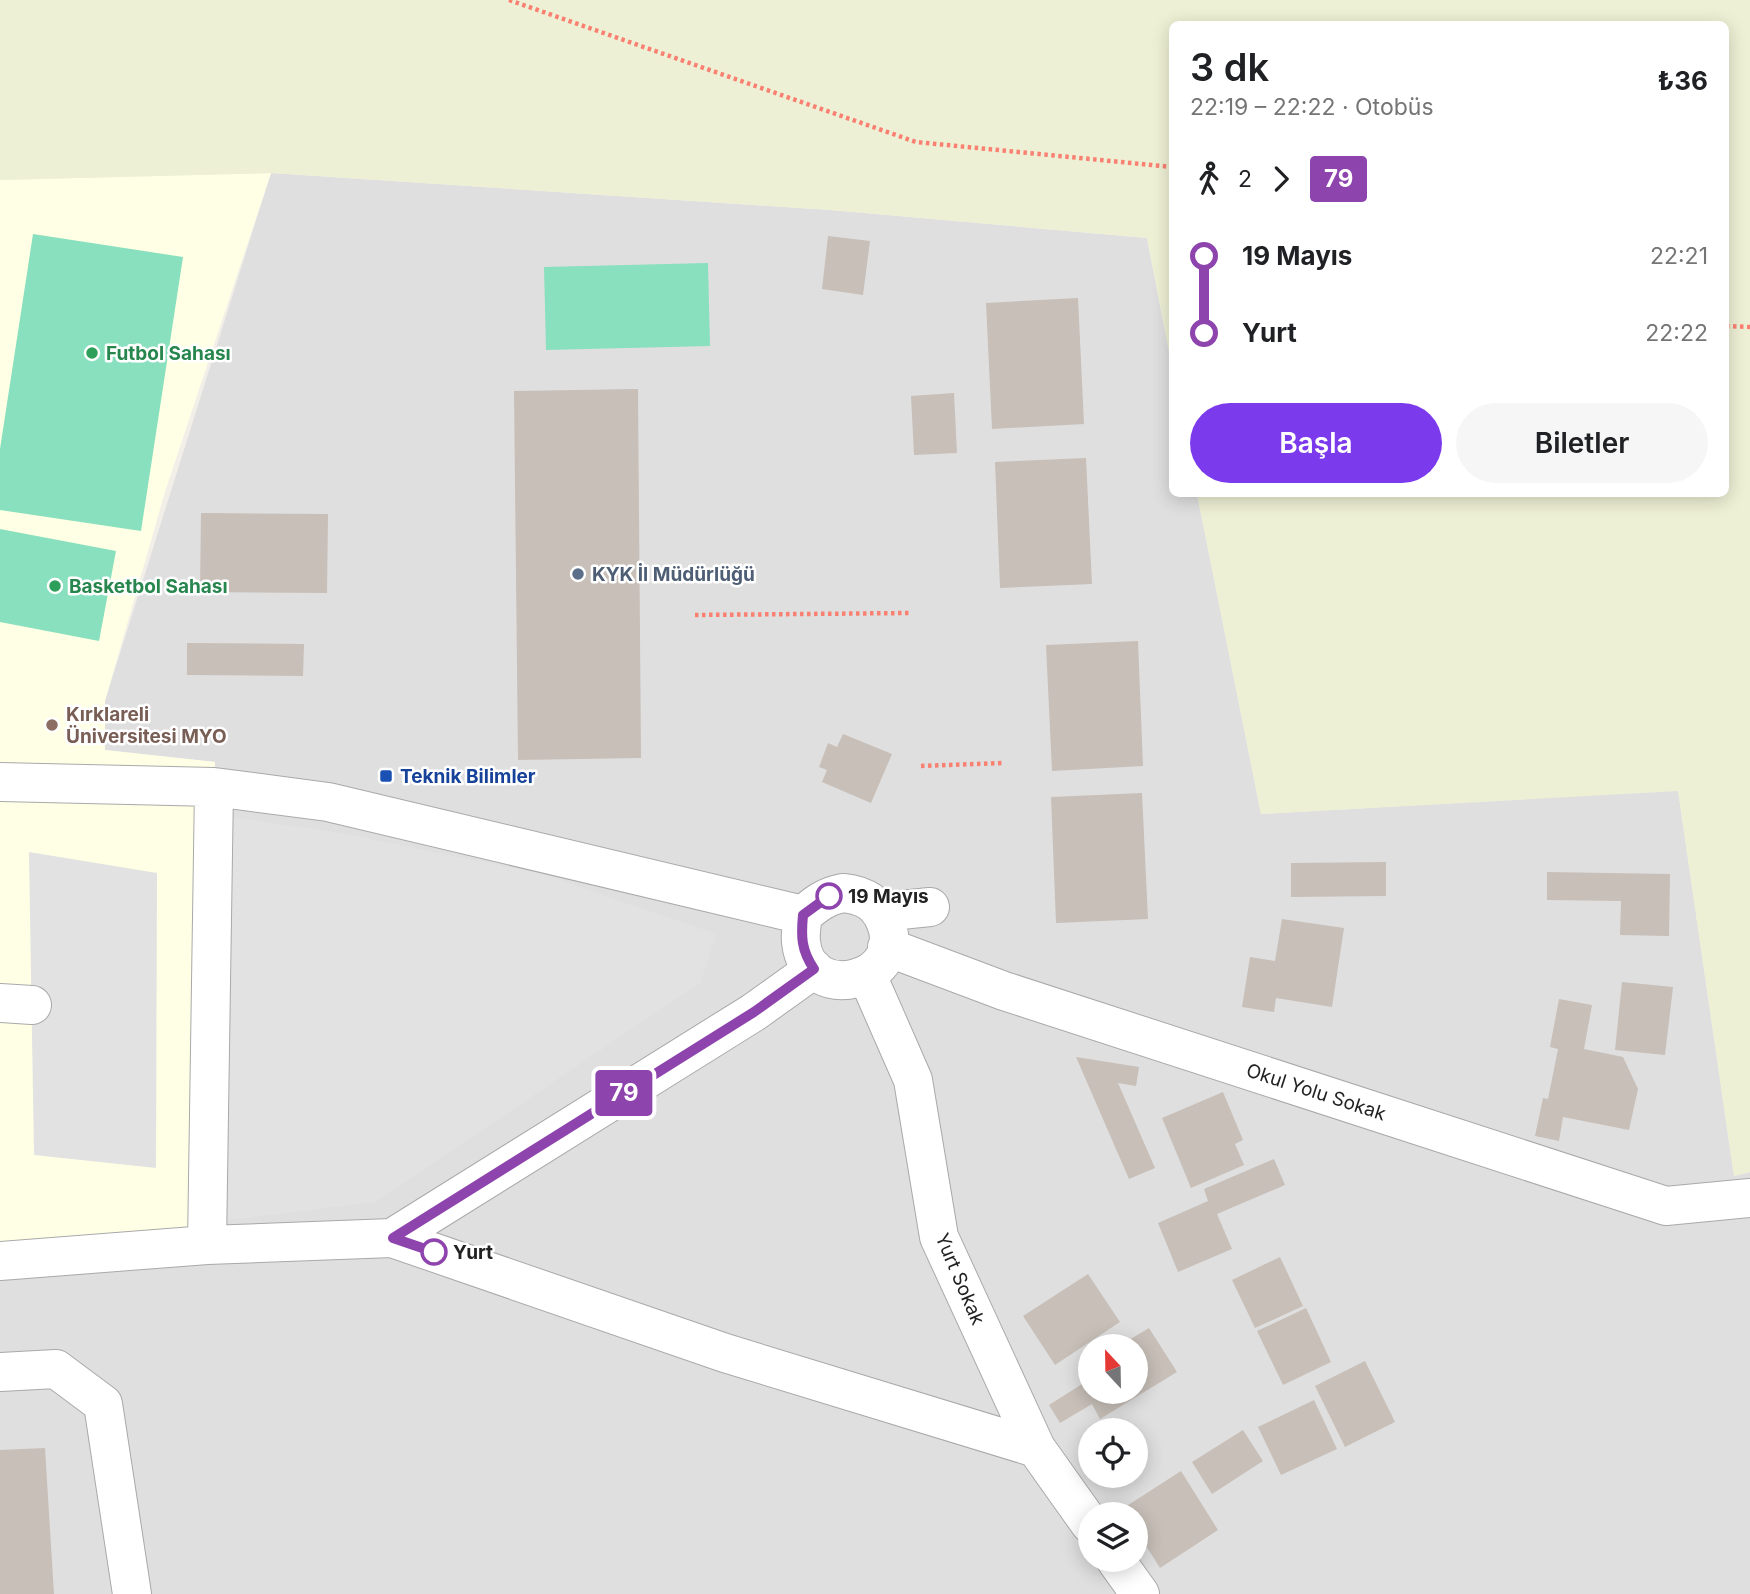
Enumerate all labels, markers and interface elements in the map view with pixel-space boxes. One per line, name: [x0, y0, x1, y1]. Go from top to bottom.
text: 3 dk: [1190, 44, 1269, 90]
text: ₺36: [1658, 65, 1708, 96]
text: 22:19 – 22:22 · Otobüs: [1190, 93, 1434, 121]
icon: walk: [1190, 160, 1228, 198]
icon: forward: [1262, 160, 1300, 198]
text: 79: [1324, 164, 1353, 193]
text: 2: [1238, 165, 1252, 193]
text: 19 Mayıs: [1242, 240, 1352, 271]
text: 22:21: [1650, 242, 1708, 270]
text: Yurt: [1242, 317, 1297, 348]
text: 22:22: [1645, 319, 1708, 347]
place label: Futbol Sahası: [106, 342, 231, 365]
marker: Futbol Sahası: [84, 345, 100, 361]
button: Başla: [1190, 403, 1442, 483]
button: Biletler: [1456, 403, 1708, 483]
place label: KYK İl Müdürlüğü: [592, 563, 755, 586]
marker: KYK İl Müdürlüğü: [570, 566, 586, 582]
place label: Basketbol Sahası: [69, 575, 228, 598]
marker: Basketbol Sahası: [47, 578, 63, 594]
place label: Kırklareli Üniversitesi MYO: [66, 703, 227, 748]
marker: Kırklareli Üniversitesi MYO: [44, 717, 60, 733]
place label: Teknik Bilimler: [400, 765, 536, 788]
marker: Teknik Bilimler: [378, 768, 394, 784]
marker: 19 Mayıs: [816, 883, 842, 909]
place label: 19 Mayıs: [848, 885, 929, 908]
street label: Okul Yolu Sokak: [1243, 1059, 1389, 1126]
line badge: 79: [592, 1070, 656, 1116]
text: 79: [609, 1078, 639, 1107]
street label: Yurt Sokak: [930, 1230, 990, 1329]
marker: Yurt: [421, 1239, 447, 1265]
place label: Yurt: [453, 1241, 493, 1264]
north arrow: [1078, 1334, 1148, 1404]
map controls: [1078, 1334, 1148, 1572]
button: locate: [1078, 1418, 1148, 1488]
button: layers: [1078, 1502, 1148, 1572]

